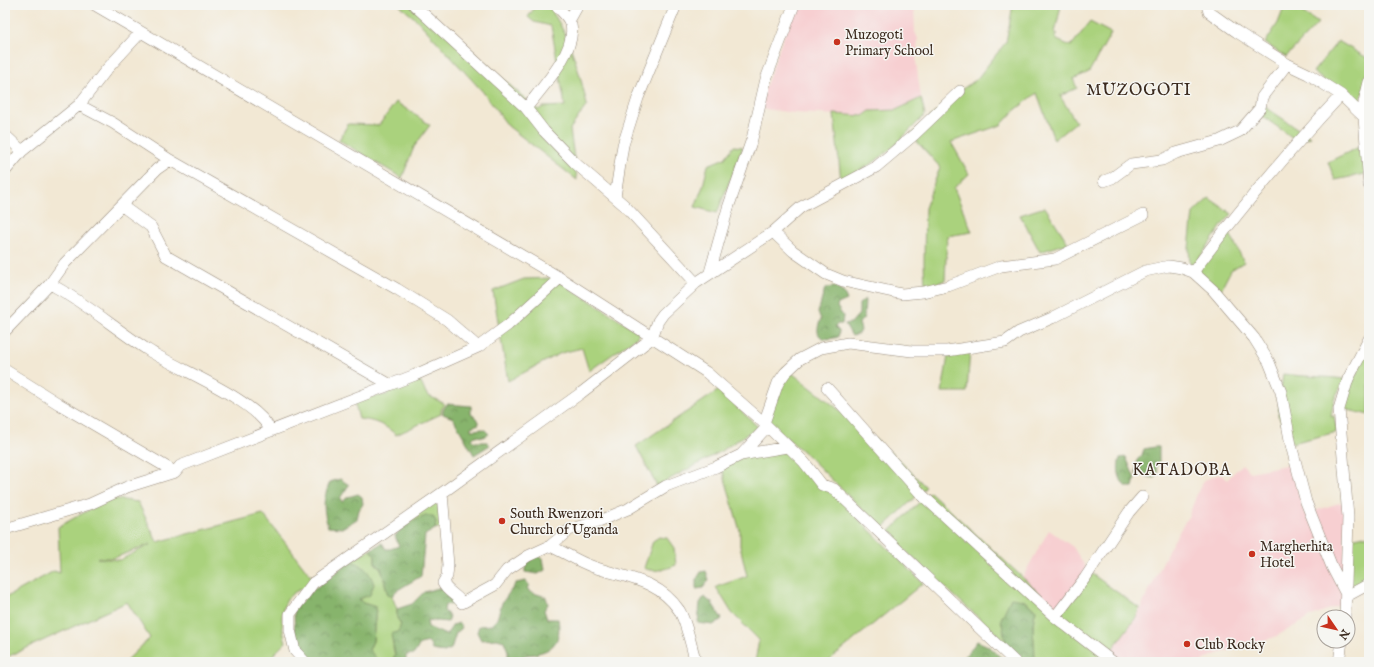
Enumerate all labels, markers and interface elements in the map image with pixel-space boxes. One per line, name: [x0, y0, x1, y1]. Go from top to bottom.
place label: Muzogoti Primary School: [845, 26, 934, 60]
marker: Muzogoti Primary School: [832, 37, 842, 47]
district label: MUZOGOTI: [1086, 81, 1192, 101]
district label: KATADOBA: [1132, 461, 1232, 481]
place label: South Rwenzori Church of Uganda: [510, 505, 619, 539]
marker: South Rwenzori Church of Uganda: [497, 516, 507, 526]
place label: Margherhita Hotel: [1260, 538, 1334, 572]
marker: Margherhita Hotel: [1247, 549, 1257, 559]
north arrow: [1316, 609, 1356, 649]
text: N: [1335, 625, 1352, 642]
place label: Club Rocky: [1195, 636, 1265, 654]
marker: Club Rocky: [1182, 639, 1192, 649]

